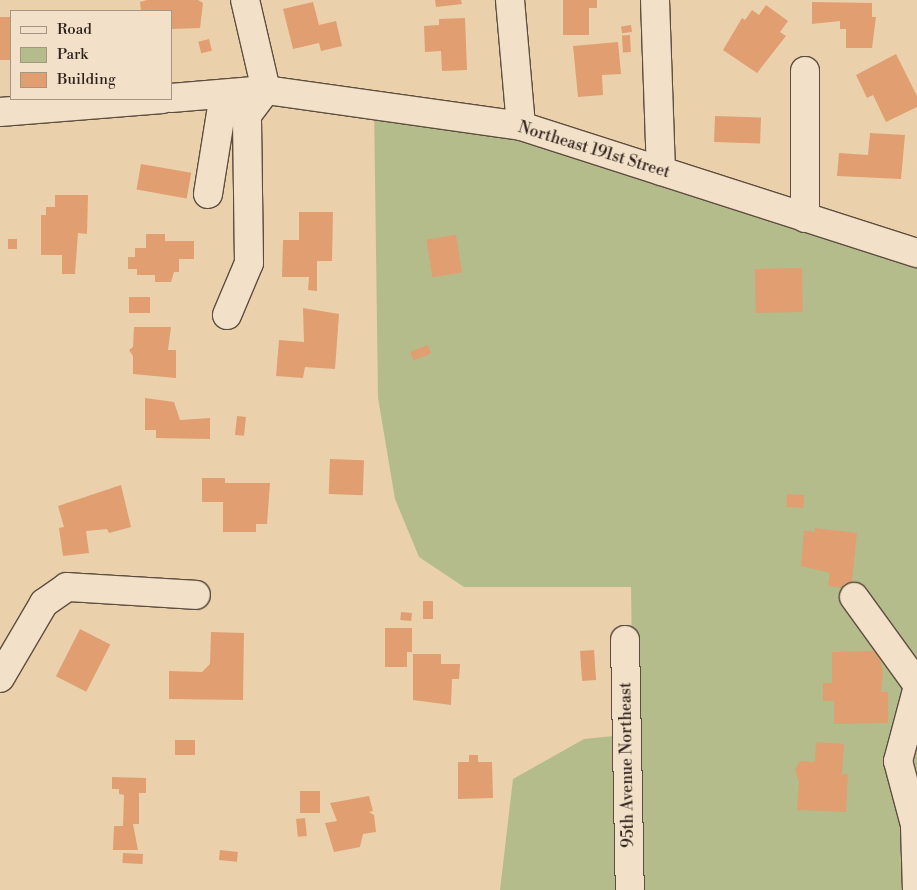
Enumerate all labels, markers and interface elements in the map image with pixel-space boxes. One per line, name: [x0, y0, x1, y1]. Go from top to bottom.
legend: [10, 10, 172, 100]
text: Road: [57, 20, 92, 39]
text: Park: [57, 45, 88, 64]
text: Building: [57, 70, 116, 89]
street label: Northeast 191st Street: [516, 118, 672, 182]
street label: 95th Avenue Northeast: [616, 682, 638, 848]

